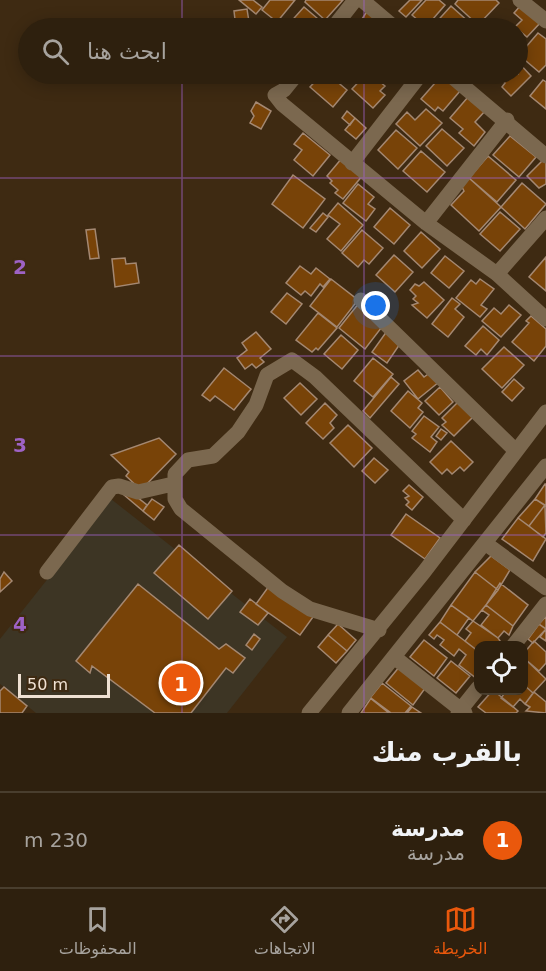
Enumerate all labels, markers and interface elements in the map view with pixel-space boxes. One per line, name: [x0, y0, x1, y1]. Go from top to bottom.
search box: [18, 18, 528, 84]
icon: search: [39, 35, 72, 68]
text: ابحث هنا: [87, 39, 167, 64]
text: 2: [13, 255, 27, 279]
your location: [361, 291, 390, 320]
text: 3: [13, 433, 27, 457]
text: 4: [13, 612, 27, 636]
map controls: [474, 641, 528, 695]
button: locate: [474, 641, 528, 695]
pin: 1: [162, 660, 201, 706]
scale bar: [18, 671, 110, 698]
text: 50 m: [27, 675, 68, 694]
text: بالقرب منك: [372, 737, 522, 767]
text: مدرسة: [391, 816, 465, 841]
text: 230 m: [24, 828, 88, 852]
text: 1: [496, 828, 509, 852]
text: مدرسة: [407, 841, 465, 865]
tab: المحفوظات: [59, 903, 137, 958]
tab: الاتجاهات: [254, 903, 315, 958]
tab: الخريطة: [433, 903, 487, 958]

